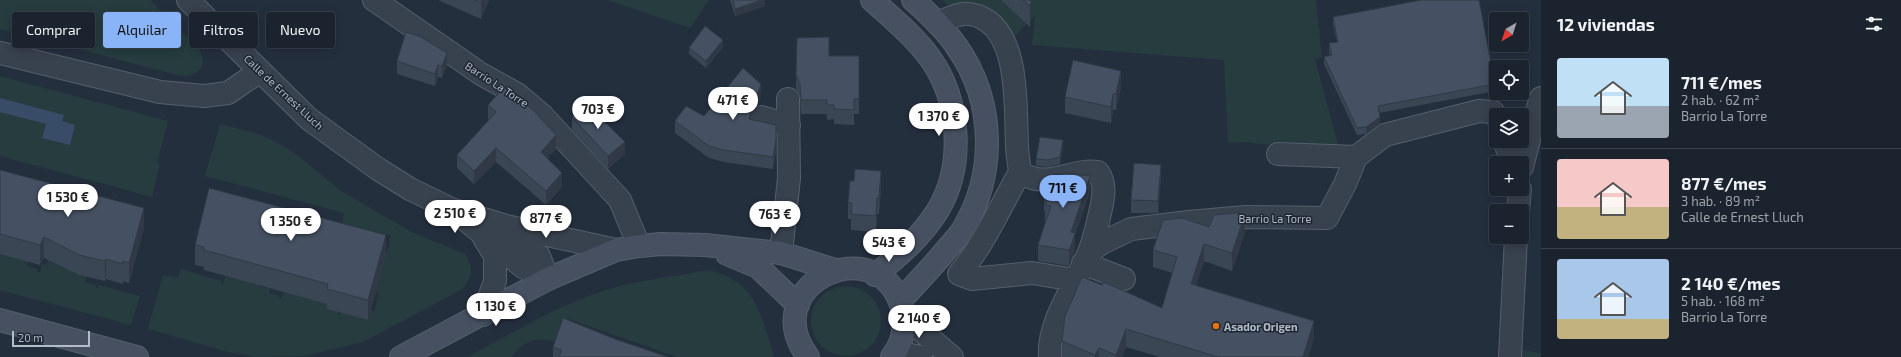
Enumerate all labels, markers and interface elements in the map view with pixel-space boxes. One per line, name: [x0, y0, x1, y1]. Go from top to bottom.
chip: Comprar: [12, 12, 95, 48]
chip: Alquilar: [103, 12, 181, 48]
chip: Filtros: [189, 12, 258, 48]
chip: Nuevo: [266, 12, 335, 48]
north arrow: [1489, 12, 1529, 52]
map controls: [1489, 12, 1529, 244]
icon: filters: [1863, 13, 1885, 35]
text: 12 viviendas: [1557, 14, 1655, 34]
street label: Calle de Ernest Lluch: [242, 52, 326, 132]
street label: Barrio La Torre: [463, 59, 531, 109]
button: locate: [1489, 60, 1529, 100]
text: 711 €/mes: [1681, 72, 1762, 92]
icon: home: [1589, 74, 1637, 122]
pin: 471 €: [705, 87, 761, 121]
text: 471 €: [717, 92, 749, 108]
text: 2 hab. · 62 m²: [1681, 92, 1760, 108]
pin: 703 €: [570, 96, 626, 130]
text: 703 €: [581, 101, 615, 117]
pin: 1 370 €: [902, 103, 976, 137]
text: 1 370 €: [918, 108, 960, 124]
button: layers: [1489, 108, 1529, 148]
text: Barrio La Torre: [1681, 108, 1767, 124]
button: +: [1489, 156, 1529, 196]
text: 877 €/mes: [1681, 173, 1767, 193]
pin: 711 €: [1035, 175, 1091, 209]
icon: home: [1589, 175, 1637, 223]
text: 711 €: [1048, 180, 1078, 196]
pin: 1 530 €: [31, 184, 105, 218]
text: 1 530 €: [47, 189, 89, 205]
text: 3 hab. · 89 m²: [1681, 193, 1760, 209]
pin: 2 510 €: [418, 200, 492, 234]
pin: 763 €: [747, 201, 803, 235]
button: −: [1489, 204, 1529, 244]
text: 2 510 €: [434, 205, 476, 221]
pin: 877 €: [518, 205, 574, 239]
text: 763 €: [758, 206, 792, 222]
pin: 1 350 €: [254, 208, 328, 242]
text: Calle de Ernest Lluch: [1681, 209, 1804, 225]
text: 877 €: [530, 210, 562, 226]
street label: Barrio La Torre: [1239, 212, 1312, 225]
text: 1 350 €: [270, 213, 312, 229]
pin: 543 €: [861, 229, 917, 263]
text: 543 €: [872, 234, 906, 250]
text: 2 140 €/mes: [1681, 273, 1780, 293]
icon: home: [1589, 275, 1637, 323]
pin: 1 130 €: [459, 293, 533, 327]
text: 5 hab. · 168 m²: [1681, 293, 1765, 309]
text: 1 130 €: [476, 298, 516, 314]
pin: 2 140 €: [882, 305, 956, 339]
text: Barrio La Torre: [1681, 309, 1767, 325]
text: 2 140 €: [897, 310, 941, 326]
place label: Asador Origen: [1224, 320, 1298, 333]
marker: Asador Origen: [1211, 321, 1221, 331]
scale bar: [12, 329, 90, 348]
text: 20 m: [18, 331, 43, 344]

